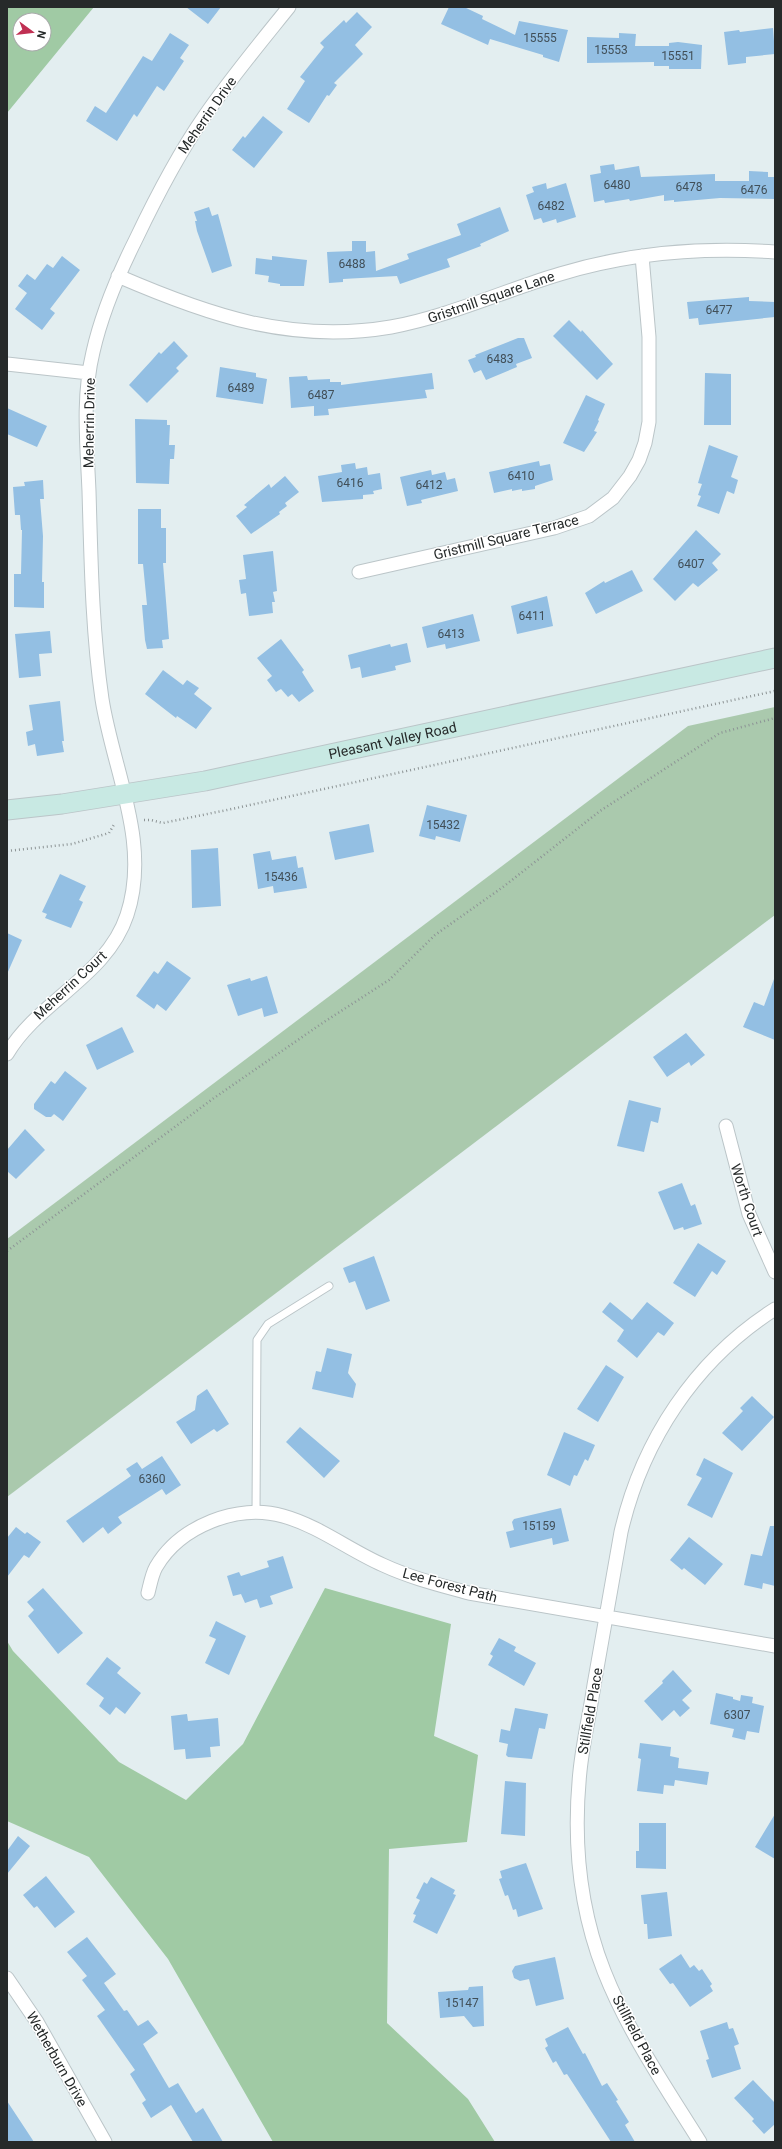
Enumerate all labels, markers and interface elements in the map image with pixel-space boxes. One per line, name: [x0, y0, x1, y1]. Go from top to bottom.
north arrow: [12, 12, 52, 52]
text: N: [34, 29, 48, 40]
house number: 15555: [523, 31, 557, 45]
house number: 15553: [594, 43, 628, 57]
house number: 15551: [661, 49, 695, 63]
street label: Meherrin Drive: [175, 73, 239, 157]
house number: 6480: [604, 178, 631, 192]
house number: 6478: [676, 180, 703, 194]
house number: 6476: [741, 183, 768, 197]
house number: 6482: [538, 199, 565, 213]
house number: 6488: [339, 257, 366, 271]
street label: Gristmill Square Lane: [426, 268, 556, 326]
house number: 6477: [706, 303, 733, 317]
house number: 6483: [487, 352, 513, 366]
street label: Meherrin Drive: [80, 378, 98, 468]
house number: 6489: [228, 381, 254, 395]
house number: 6487: [308, 388, 335, 402]
house number: 6410: [508, 469, 535, 483]
house number: 6416: [337, 476, 364, 490]
house number: 6412: [416, 478, 443, 492]
street label: Gristmill Square Terrace: [432, 511, 580, 563]
house number: 6407: [678, 557, 705, 571]
house number: 6411: [519, 609, 545, 623]
house number: 6413: [438, 627, 464, 641]
street label: Pleasant Valley Road: [327, 719, 458, 762]
house number: 15432: [426, 818, 460, 832]
house number: 15436: [264, 870, 298, 884]
street label: Meherrin Court: [30, 947, 110, 1023]
street label: Worth Court: [728, 1162, 766, 1239]
house number: 6360: [139, 1472, 166, 1486]
house number: 15159: [522, 1519, 556, 1533]
street label: Lee Forest Path: [401, 1565, 499, 1605]
street label: Stillfield Place: [575, 1666, 605, 1756]
house number: 6307: [724, 1708, 751, 1722]
street label: Stillfield Place: [609, 1993, 665, 2077]
house number: 15147: [445, 1996, 479, 2010]
street label: Wetherburn Drive: [23, 2009, 91, 2109]

